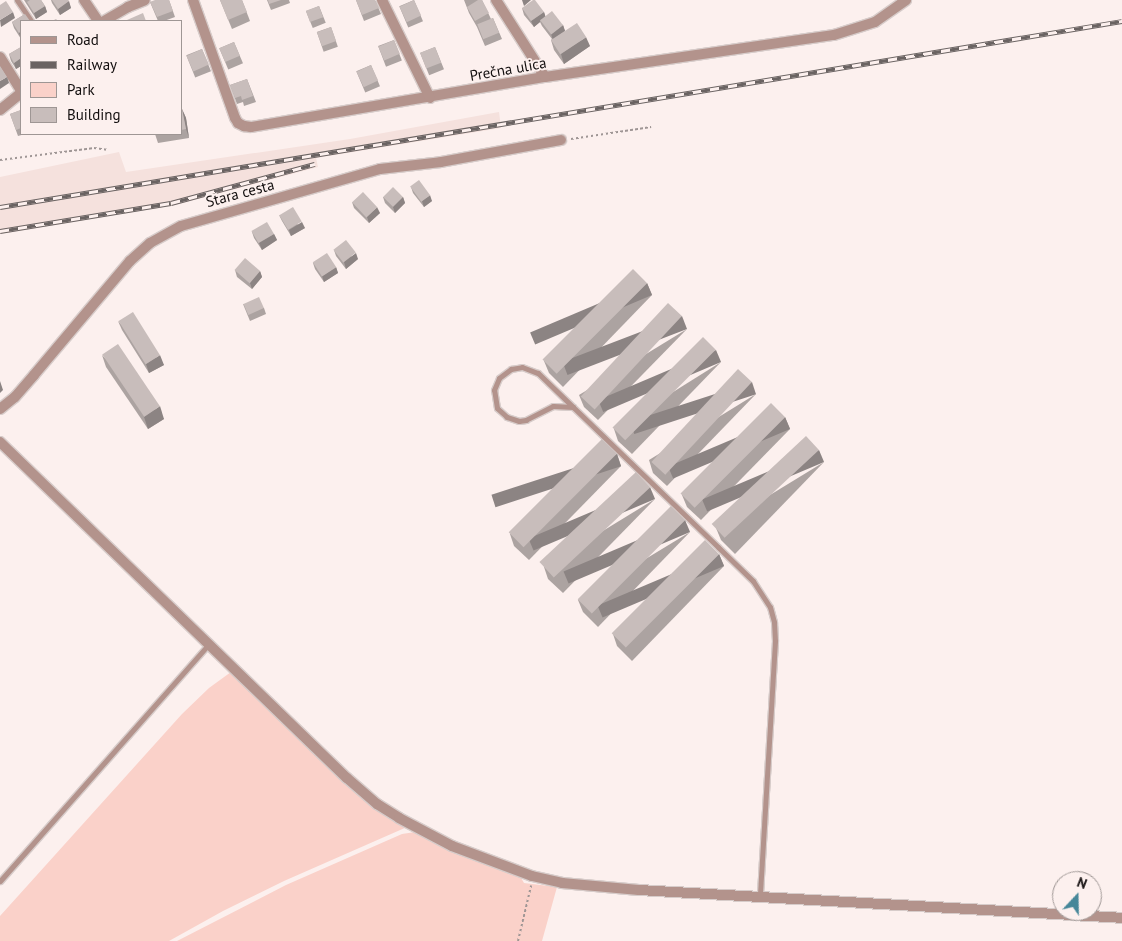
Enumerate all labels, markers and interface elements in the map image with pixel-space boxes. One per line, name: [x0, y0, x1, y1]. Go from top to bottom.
legend: [20, 20, 182, 135]
text: Road: [67, 30, 99, 49]
street label: Prečna ulica: [468, 53, 548, 85]
text: Railway: [67, 55, 117, 74]
text: Park: [67, 80, 95, 99]
text: Building: [67, 105, 121, 124]
street label: Stara cesta: [204, 175, 276, 211]
north arrow: [1052, 871, 1102, 921]
text: N: [1074, 873, 1090, 893]

